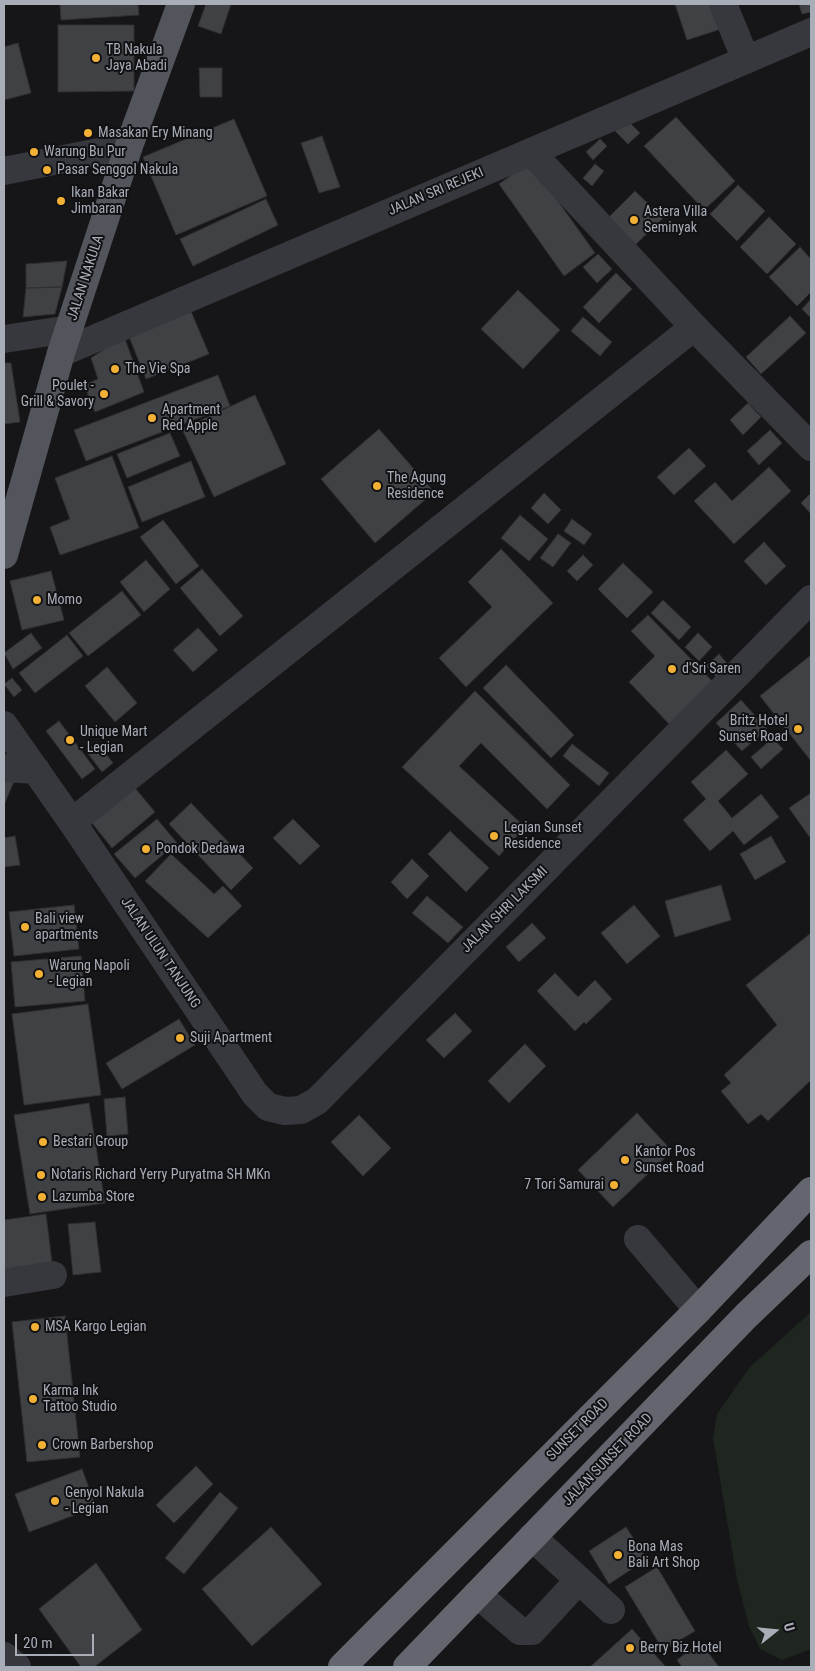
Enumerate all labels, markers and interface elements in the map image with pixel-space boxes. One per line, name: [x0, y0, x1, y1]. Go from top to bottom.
place label: TB Nakula Jaya Abadi: [106, 42, 167, 74]
marker: TB Nakula Jaya Abadi: [90, 52, 102, 64]
place label: Masakan Ery Minang: [98, 125, 213, 141]
marker: Masakan Ery Minang: [82, 127, 94, 139]
place label: Warung Bu Pur: [44, 144, 125, 160]
marker: Warung Bu Pur: [28, 146, 40, 158]
place label: Pasar Senggol Nakula: [57, 162, 178, 178]
marker: Pasar Senggol Nakula: [41, 164, 53, 176]
street label: JALAN SRI REJEKI: [386, 164, 486, 220]
place label: Ikan Bakar Jimbaran: [71, 185, 129, 218]
marker: Ikan Bakar Jimbaran: [55, 195, 67, 207]
place label: Astera Villa Seminyak: [644, 204, 707, 236]
marker: Astera Villa Seminyak: [628, 214, 640, 226]
street label: JALAN NAKULA: [64, 233, 108, 323]
place label: The Vie Spa: [125, 361, 191, 377]
marker: The Vie Spa: [109, 363, 121, 375]
place label: Poulet - Grill & Savory: [21, 378, 94, 411]
marker: Poulet - Grill & Savory: [98, 388, 110, 400]
place label: Apartment Red Apple: [162, 402, 220, 434]
marker: Apartment Red Apple: [146, 412, 158, 424]
place label: The Agung Residence: [387, 470, 446, 502]
marker: The Agung Residence: [371, 480, 383, 492]
place label: Momo: [47, 592, 82, 608]
marker: Momo: [31, 594, 43, 606]
place label: d'Sri Saren: [682, 661, 741, 677]
marker: d'Sri Saren: [666, 663, 678, 675]
place label: Britz Hotel Sunset Road: [719, 713, 788, 746]
marker: Britz Hotel Sunset Road: [792, 723, 804, 735]
place label: Unique Mart - Legian: [80, 724, 147, 756]
marker: Unique Mart - Legian: [64, 734, 76, 746]
place label: Legian Sunset Residence: [504, 820, 582, 852]
marker: Legian Sunset Residence: [488, 830, 500, 842]
place label: Pondok Dedawa: [156, 841, 245, 857]
marker: Pondok Dedawa: [140, 843, 152, 855]
street label: JALAN SHRI LAKSMI: [458, 863, 552, 957]
street label: JALAN ULUN TANJUNG: [117, 894, 203, 1012]
place label: Bali view apartments: [35, 911, 98, 944]
marker: Bali view apartments: [19, 921, 31, 933]
place label: Warung Napoli - Legian: [49, 958, 130, 990]
marker: Warung Napoli - Legian: [33, 968, 45, 980]
place label: Suji Apartment: [190, 1030, 272, 1046]
marker: Suji Apartment: [174, 1032, 186, 1044]
place label: Bestari Group: [53, 1134, 128, 1150]
marker: Bestari Group: [37, 1136, 49, 1148]
place label: Kantor Pos Sunset Road: [635, 1144, 704, 1176]
marker: Kantor Pos Sunset Road: [619, 1154, 631, 1166]
place label: Notaris Richard Yerry Puryatma SH MKn: [51, 1167, 271, 1183]
marker: Notaris Richard Yerry Puryatma SH MKn: [35, 1169, 47, 1181]
place label: 7 Tori Samurai: [524, 1177, 604, 1193]
marker: 7 Tori Samurai: [608, 1179, 620, 1191]
place label: Lazumba Store: [52, 1189, 135, 1205]
marker: Lazumba Store: [36, 1191, 48, 1203]
place label: MSA Kargo Legian: [45, 1319, 147, 1335]
marker: MSA Kargo Legian: [29, 1321, 41, 1333]
place label: Karma Ink Tattoo Studio: [43, 1383, 117, 1415]
marker: Karma Ink Tattoo Studio: [27, 1393, 39, 1405]
street label: SUNSET ROAD: [544, 1396, 612, 1464]
street label: JALAN SUNSET ROAD: [560, 1410, 656, 1510]
place label: Crown Barbershop: [52, 1437, 154, 1453]
marker: Crown Barbershop: [36, 1439, 48, 1451]
place label: Genyol Nakula - Legian: [65, 1485, 144, 1518]
marker: Genyol Nakula - Legian: [49, 1495, 61, 1507]
place label: Bona Mas Bali Art Shop: [628, 1539, 700, 1571]
marker: Bona Mas Bali Art Shop: [612, 1549, 624, 1561]
north arrow: [750, 1606, 800, 1656]
text: U: [781, 1621, 798, 1633]
scale bar: [18, 1624, 96, 1656]
text: 20 m: [23, 1634, 53, 1652]
place label: Berry Biz Hotel: [640, 1640, 722, 1656]
marker: Berry Biz Hotel: [624, 1642, 636, 1654]

